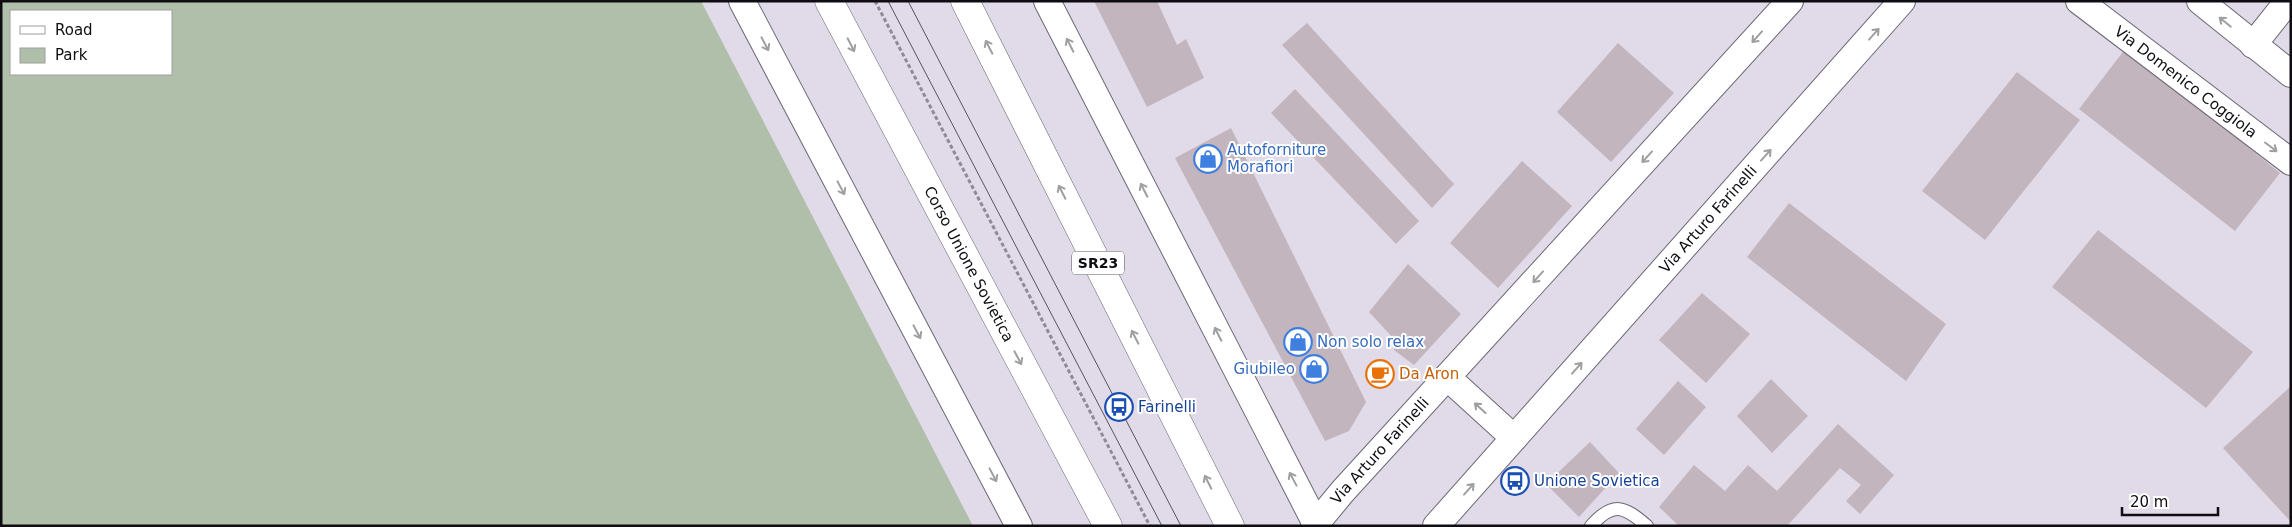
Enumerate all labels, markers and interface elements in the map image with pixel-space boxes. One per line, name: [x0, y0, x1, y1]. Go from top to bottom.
legend: [10, 10, 172, 75]
one-way arrow: [2219, 16, 2232, 27]
text: Road: [55, 21, 93, 39]
street label: Via Domenico Coggiola: [2111, 22, 2260, 142]
one-way arrow: [1869, 27, 1880, 40]
one-way arrow: [1751, 31, 1763, 44]
one-way arrow: [760, 37, 770, 52]
one-way arrow: [846, 37, 856, 52]
one-way arrow: [1065, 38, 1075, 53]
one-way arrow: [984, 40, 993, 55]
text: Park: [55, 46, 88, 64]
place label: Autoforniture Morafiori: [1227, 141, 1326, 176]
one-way arrow: [2265, 142, 2278, 153]
shop icon: Autoforniture Morafiori: [1193, 144, 1223, 174]
one-way arrow: [1760, 149, 1772, 162]
one-way arrow: [1641, 151, 1653, 164]
street label: Via Arturo Farinelli: [1656, 162, 1761, 277]
one-way arrow: [837, 180, 846, 195]
street label: Corso Unione Sovietica: [920, 183, 1018, 345]
one-way arrow: [1139, 183, 1148, 198]
one-way arrow: [1057, 185, 1066, 200]
road number: SR23: [1072, 252, 1124, 274]
one-way arrow: [1532, 271, 1544, 284]
one-way arrow: [912, 324, 922, 338]
one-way arrow: [1213, 327, 1223, 342]
shop icon: Non solo relax: [1283, 327, 1313, 357]
one-way arrow: [1130, 330, 1139, 345]
place label: Non solo relax: [1317, 333, 1424, 351]
one-way arrow: [1014, 350, 1023, 365]
shop icon: Giubileo: [1299, 354, 1329, 384]
cafe icon: Da Aron: [1365, 359, 1395, 389]
place label: Giubileo: [1233, 360, 1295, 378]
one-way arrow: [1571, 361, 1583, 374]
place label: Da Aron: [1399, 365, 1459, 383]
bus stop icon: Farinelli: [1104, 392, 1134, 422]
street label: Via Arturo Farinelli: [1327, 394, 1433, 508]
place label: Farinelli: [1138, 398, 1196, 416]
one-way arrow: [1474, 402, 1487, 413]
bus stop icon: Unione Sovietica: [1500, 466, 1530, 496]
one-way arrow: [988, 468, 998, 482]
one-way arrow: [1287, 472, 1297, 487]
place label: Unione Sovietica: [1534, 472, 1660, 490]
one-way arrow: [1203, 475, 1212, 490]
one-way arrow: [1463, 483, 1475, 496]
scale bar: [2122, 484, 2218, 516]
text: 20 m: [2130, 493, 2168, 511]

